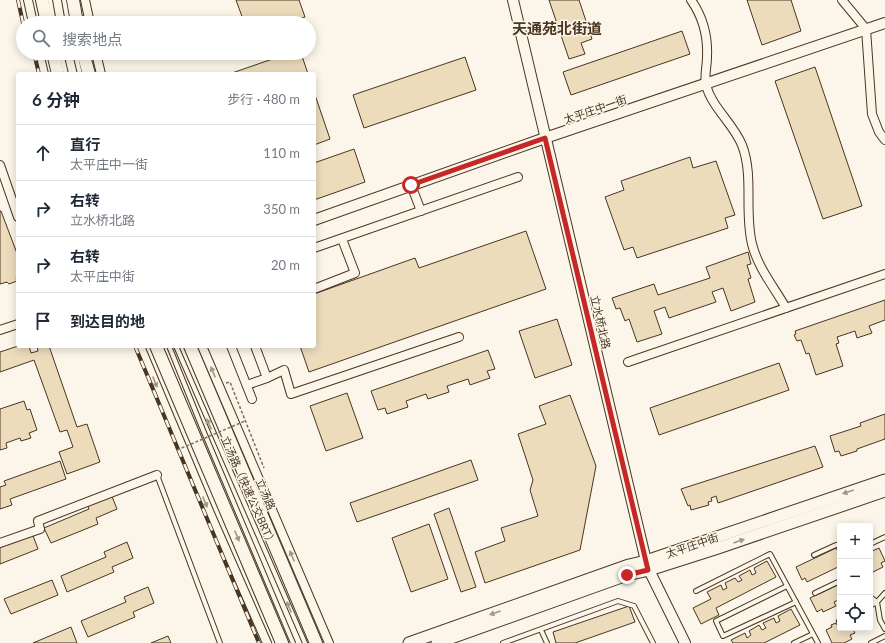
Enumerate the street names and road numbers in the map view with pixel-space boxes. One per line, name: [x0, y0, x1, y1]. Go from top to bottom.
street label: 太平庄中一街: [562, 92, 628, 126]
street label: 立水桥北路: [588, 294, 614, 350]
street label: 立汤路（快速公交BRT）: [219, 434, 279, 548]
street label: 立汤路: [253, 476, 279, 512]
street label: 太平庄中街: [664, 530, 720, 560]

